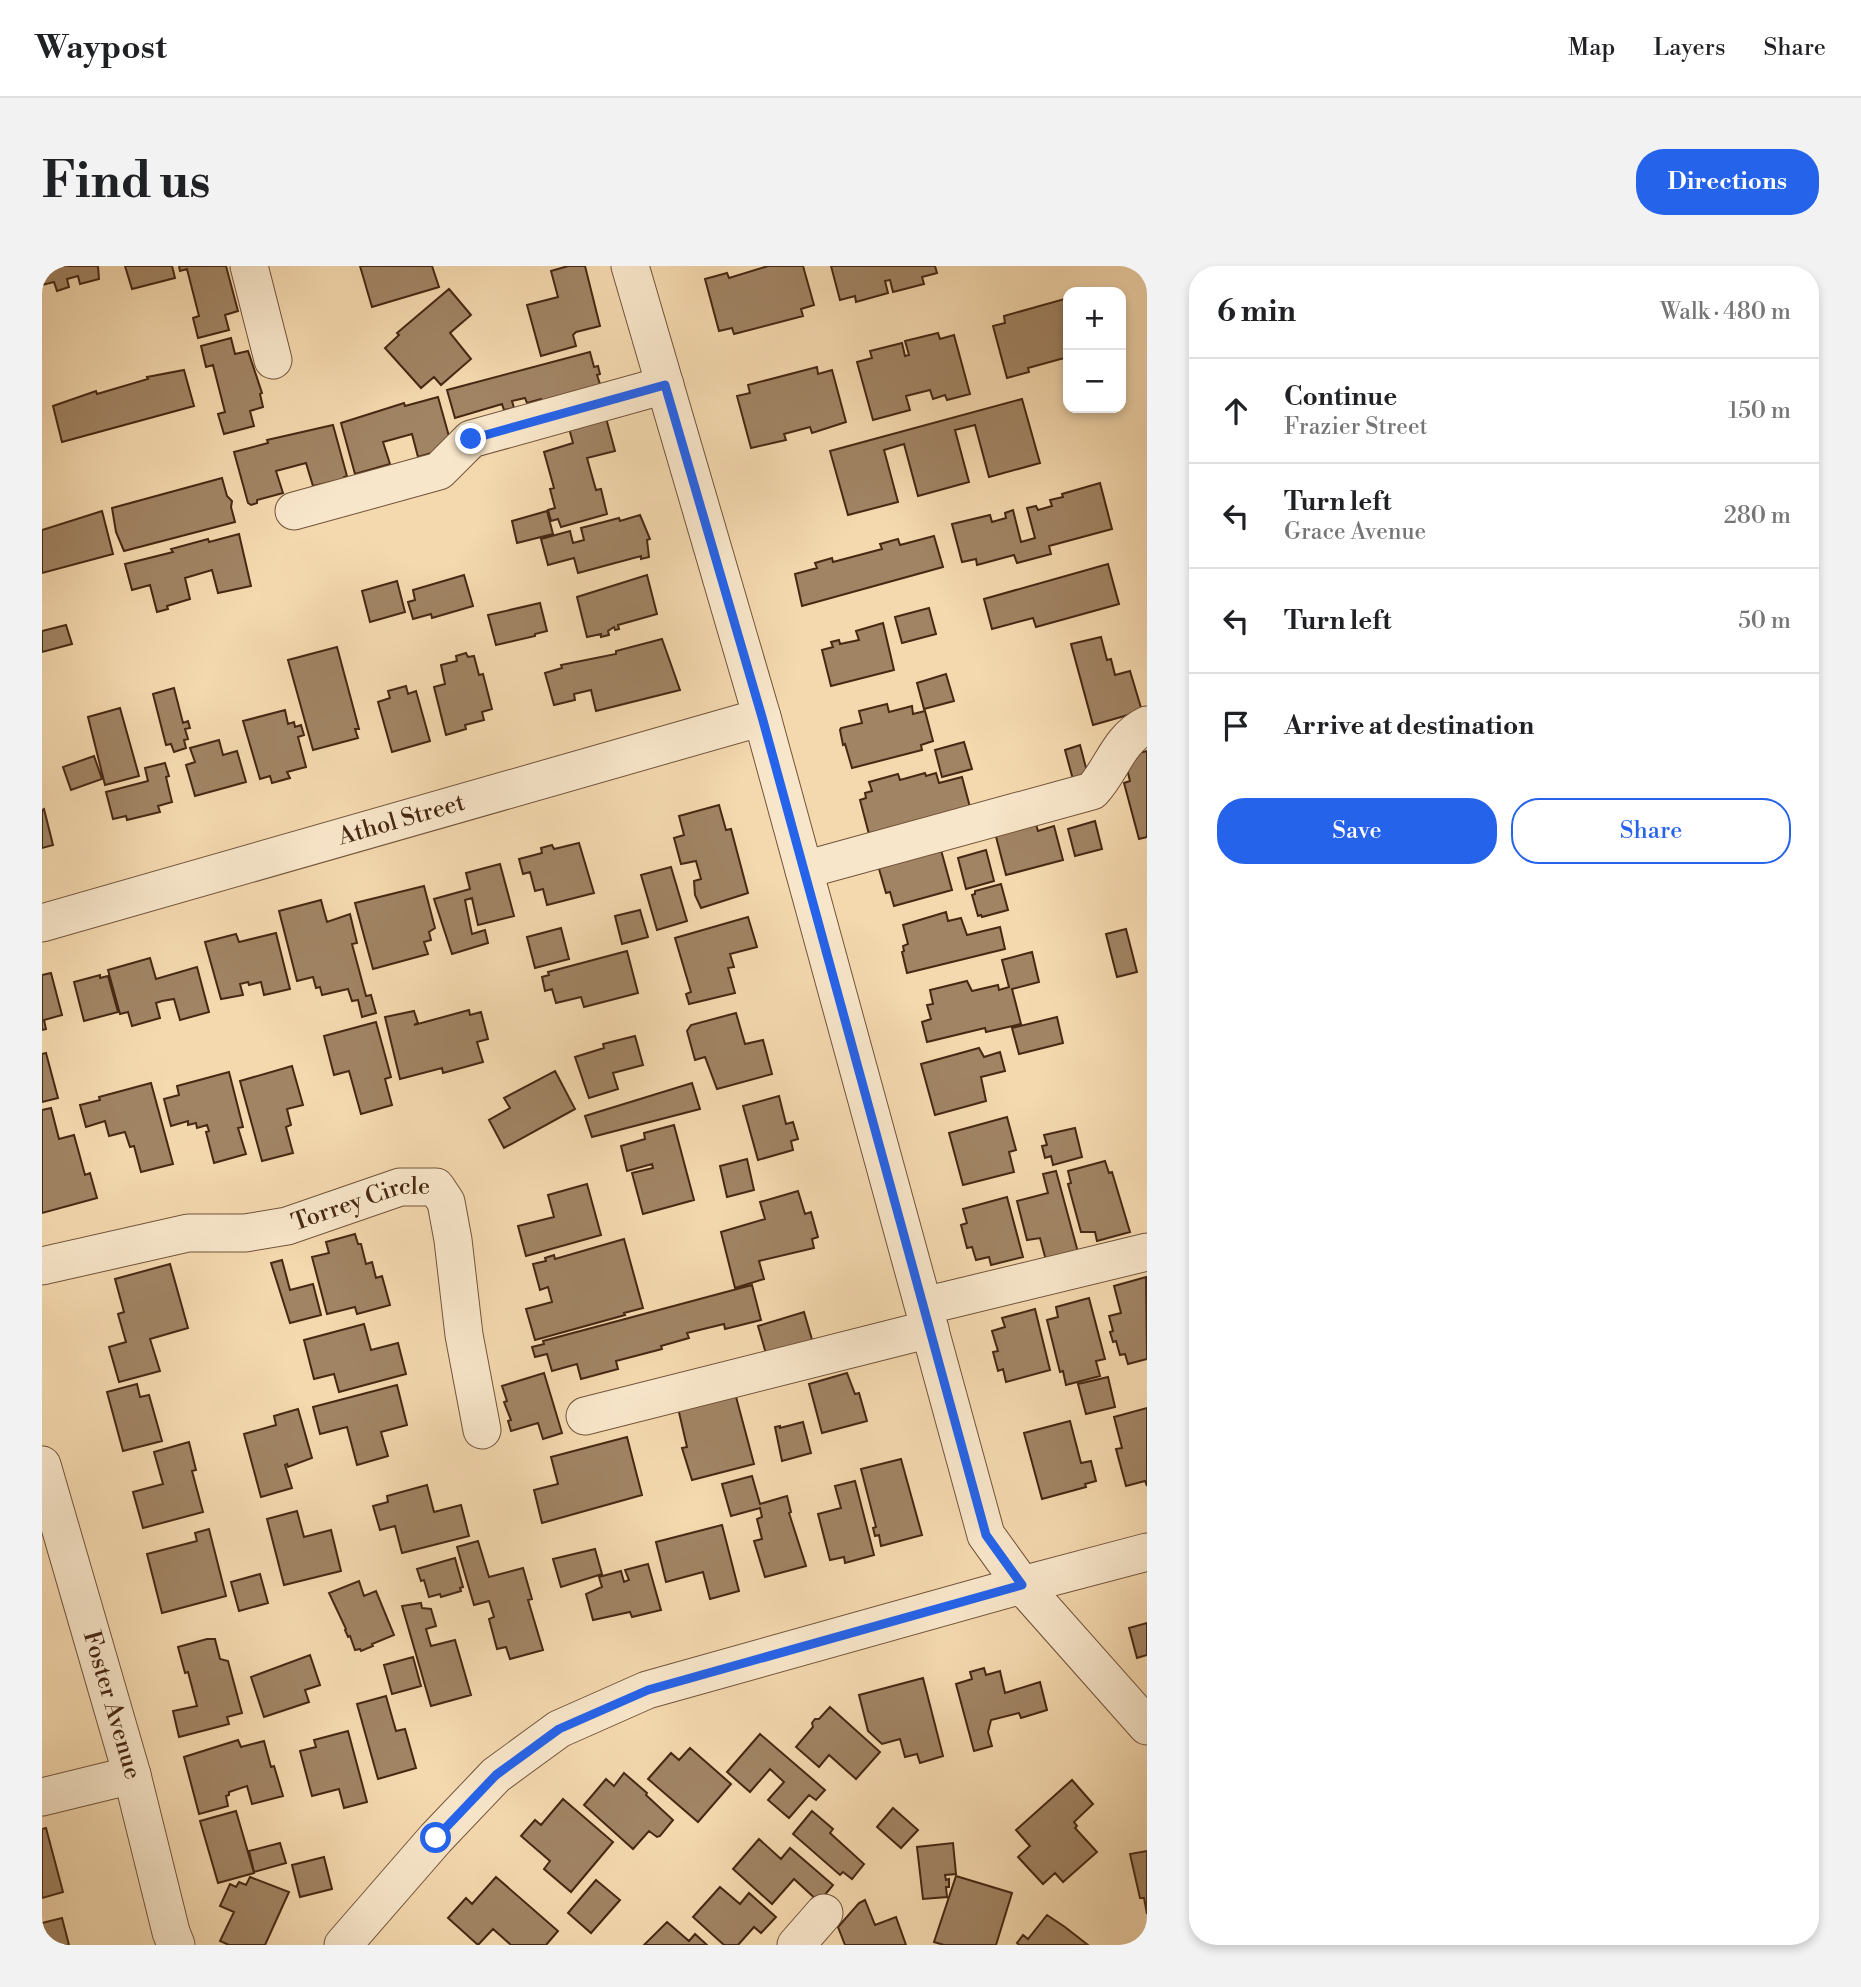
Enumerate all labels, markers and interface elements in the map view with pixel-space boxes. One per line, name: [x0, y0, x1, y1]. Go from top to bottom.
text: Waypost: [35, 28, 167, 69]
text: Map: [1568, 33, 1615, 63]
text: Layers: [1653, 33, 1725, 63]
text: Share: [1763, 33, 1826, 63]
button: Directions: [1636, 149, 1819, 215]
text: Find us: [42, 152, 211, 213]
map controls: [1063, 287, 1126, 413]
button: +: [1063, 287, 1126, 350]
text: 6 min: [1217, 293, 1296, 331]
text: Walk · 480 m: [1660, 298, 1791, 326]
button: −: [1063, 350, 1126, 413]
text: Continue: [1284, 381, 1397, 413]
icon: ahead: [1217, 392, 1255, 430]
text: 150 m: [1728, 397, 1791, 425]
text: Frazier Street: [1284, 413, 1428, 441]
route end: [455, 423, 486, 454]
text: Turn left: [1284, 486, 1392, 518]
icon: left: [1217, 497, 1255, 535]
text: 280 m: [1724, 502, 1791, 530]
text: Grace Avenue: [1284, 518, 1426, 546]
icon: left: [1217, 602, 1255, 640]
text: Turn left: [1284, 605, 1392, 637]
text: 50 m: [1738, 607, 1791, 635]
icon: arrive: [1217, 707, 1255, 745]
text: Arrive at destination: [1284, 710, 1534, 742]
street label: Athol Street: [334, 788, 469, 853]
button: Save: [1217, 798, 1497, 864]
button: Share: [1511, 798, 1791, 864]
street label: Torrey Circle: [288, 1172, 430, 1238]
street label: Foster Avenue: [76, 1627, 147, 1783]
route start: [420, 1822, 451, 1853]

